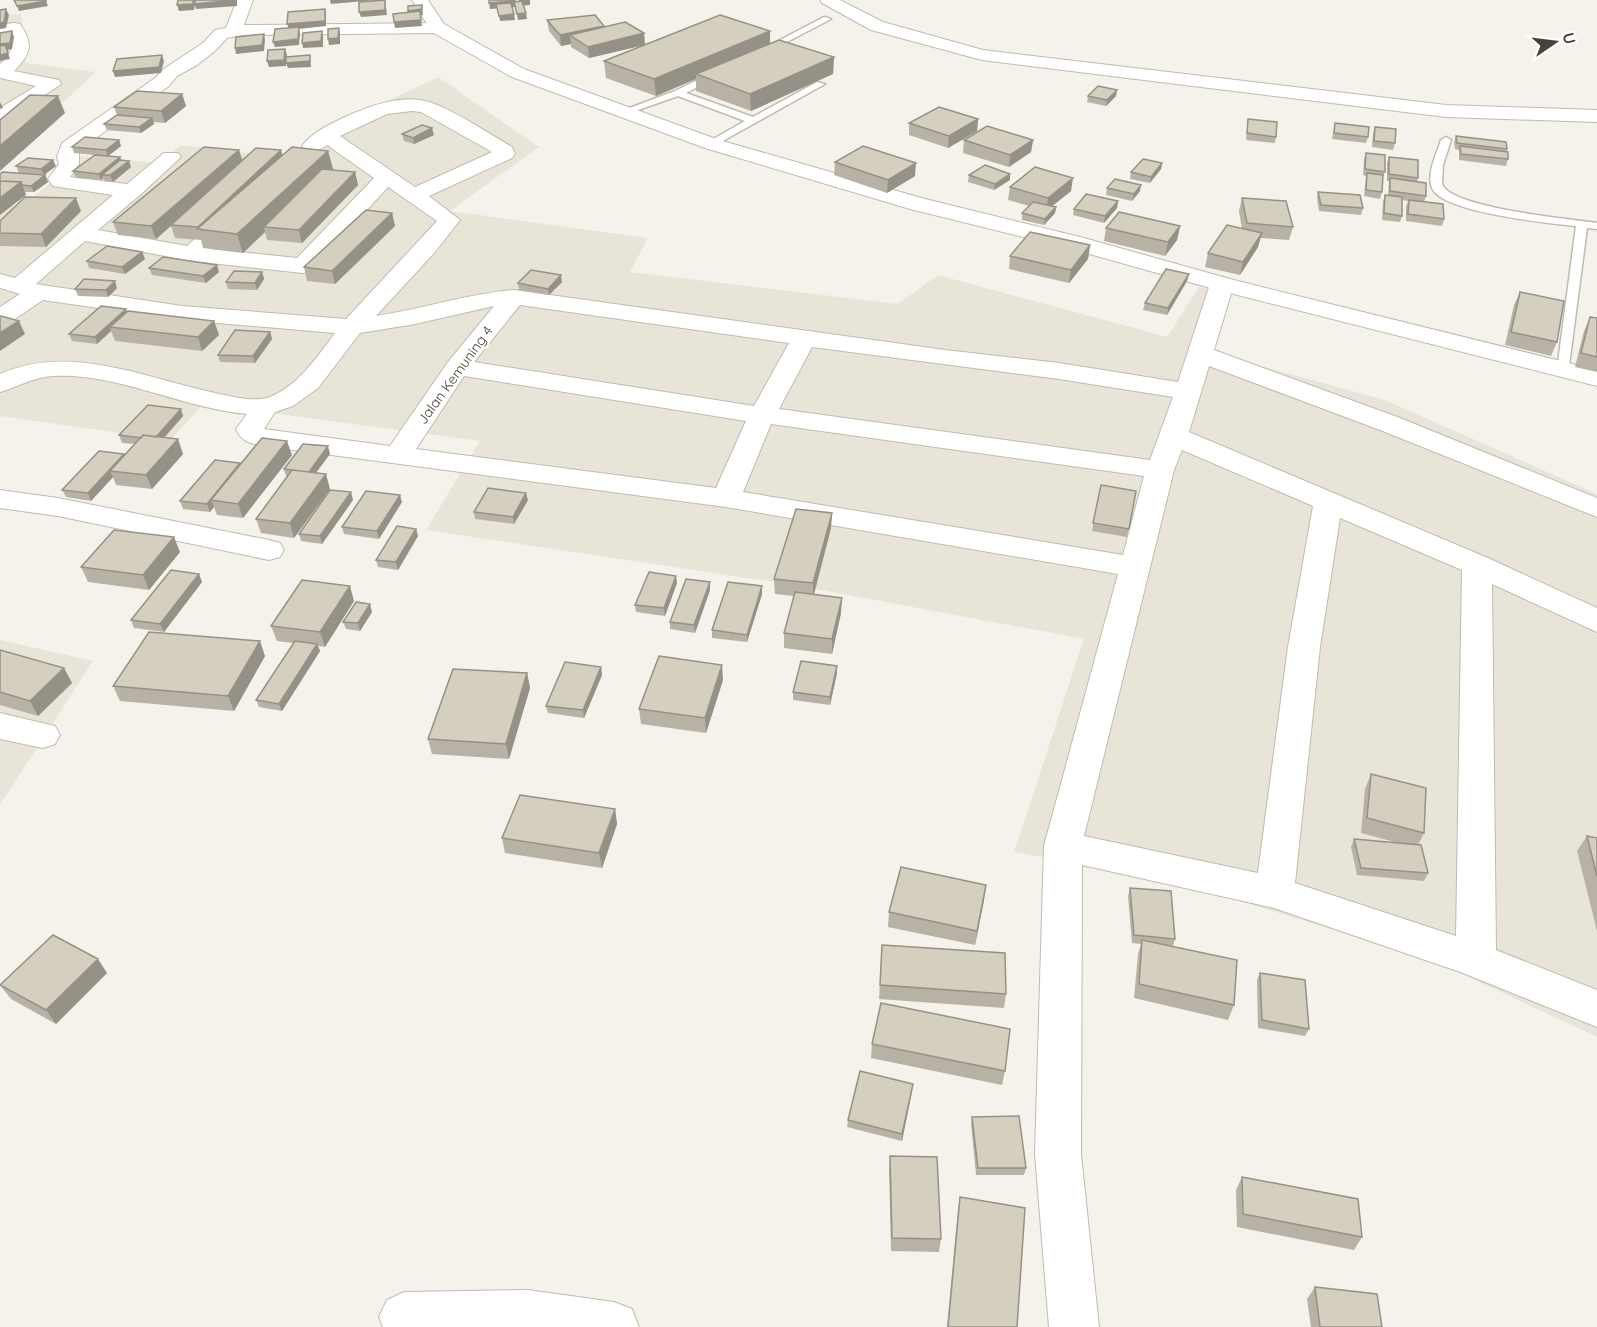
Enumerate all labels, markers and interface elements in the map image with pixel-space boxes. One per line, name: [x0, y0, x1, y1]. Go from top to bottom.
north arrow: [1525, 12, 1585, 72]
text: U: [1558, 30, 1581, 46]
street label: Jalan Kemuning 4: [413, 322, 497, 428]

